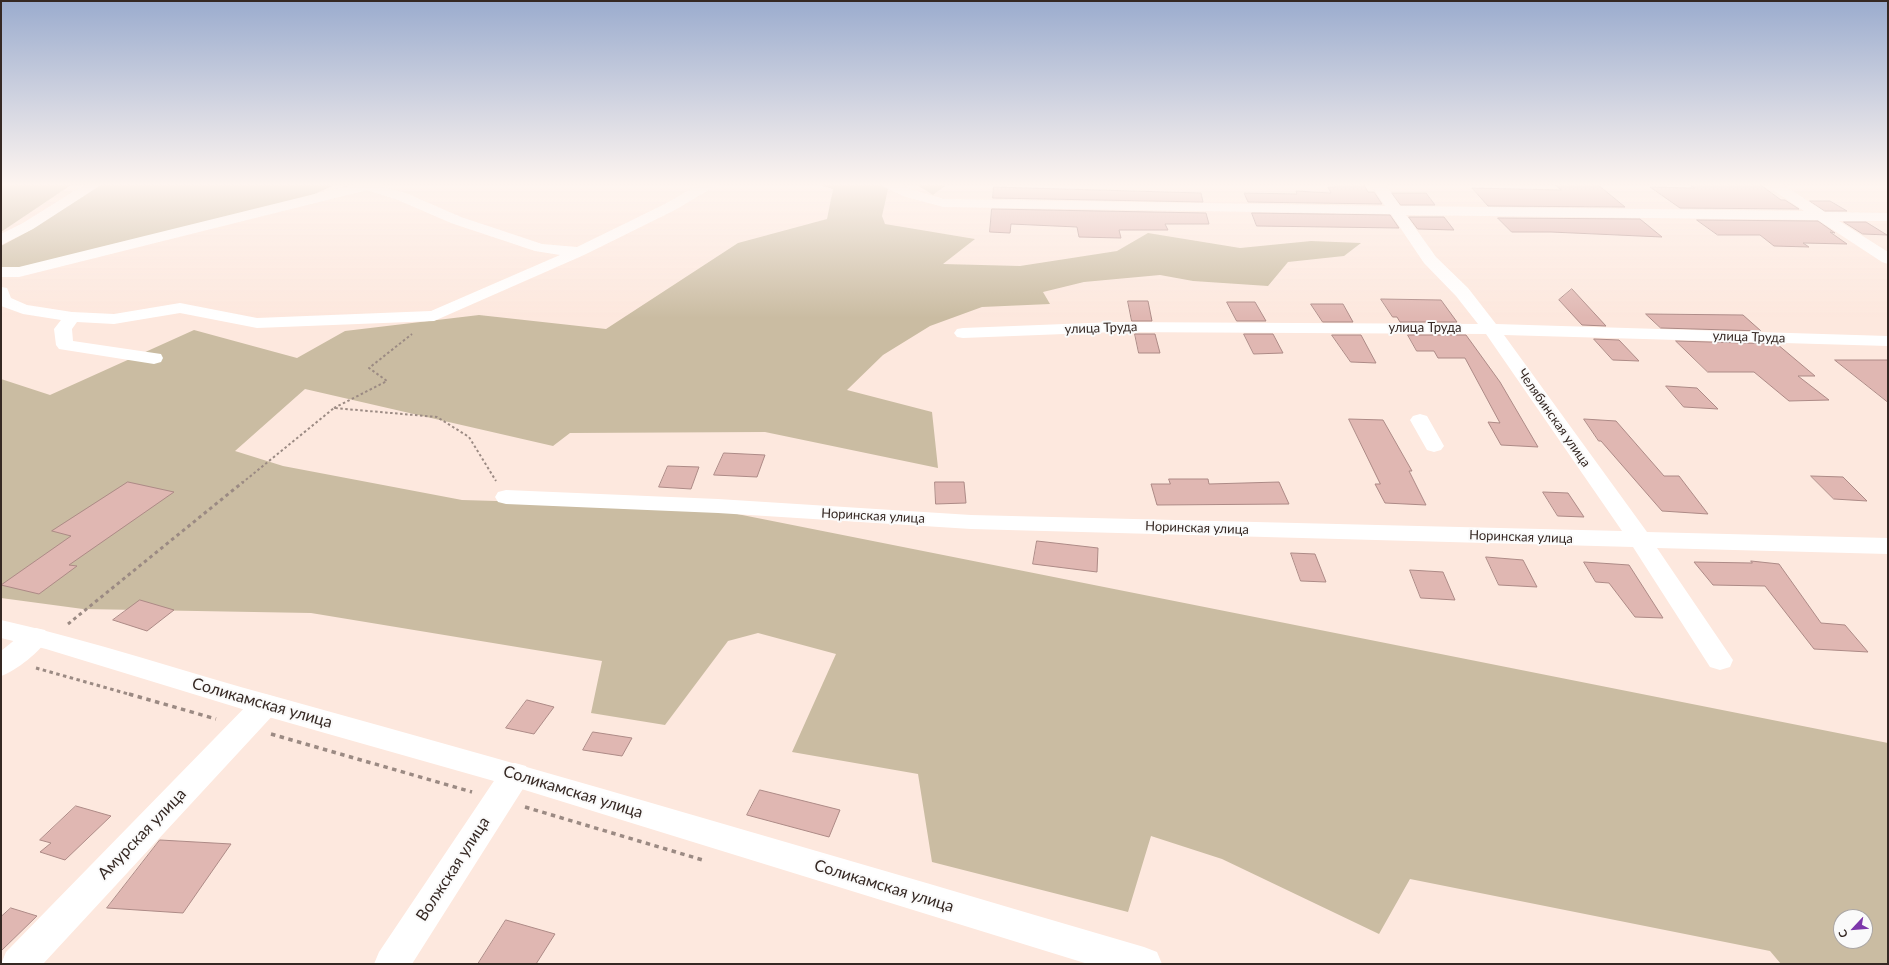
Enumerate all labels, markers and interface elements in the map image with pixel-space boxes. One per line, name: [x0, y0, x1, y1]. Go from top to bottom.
street label: улица Труда: [1064, 319, 1138, 337]
street label: улица Труда: [1389, 320, 1461, 336]
street label: улица Труда: [1712, 328, 1786, 346]
street label: Челябинская улица: [1514, 366, 1594, 470]
street label: Норинская улица: [821, 505, 925, 527]
street label: Норинская улица: [1145, 518, 1249, 538]
street label: Норинская улица: [1469, 527, 1573, 547]
street label: Соликамская улица: [190, 674, 334, 732]
street label: Соликамская улица: [501, 762, 645, 822]
street label: Амурская улица: [94, 785, 190, 883]
street label: Волжская улица: [412, 813, 494, 925]
street label: Соликамская улица: [812, 856, 956, 916]
north arrow: [1833, 909, 1873, 949]
text: С: [1835, 928, 1850, 940]

